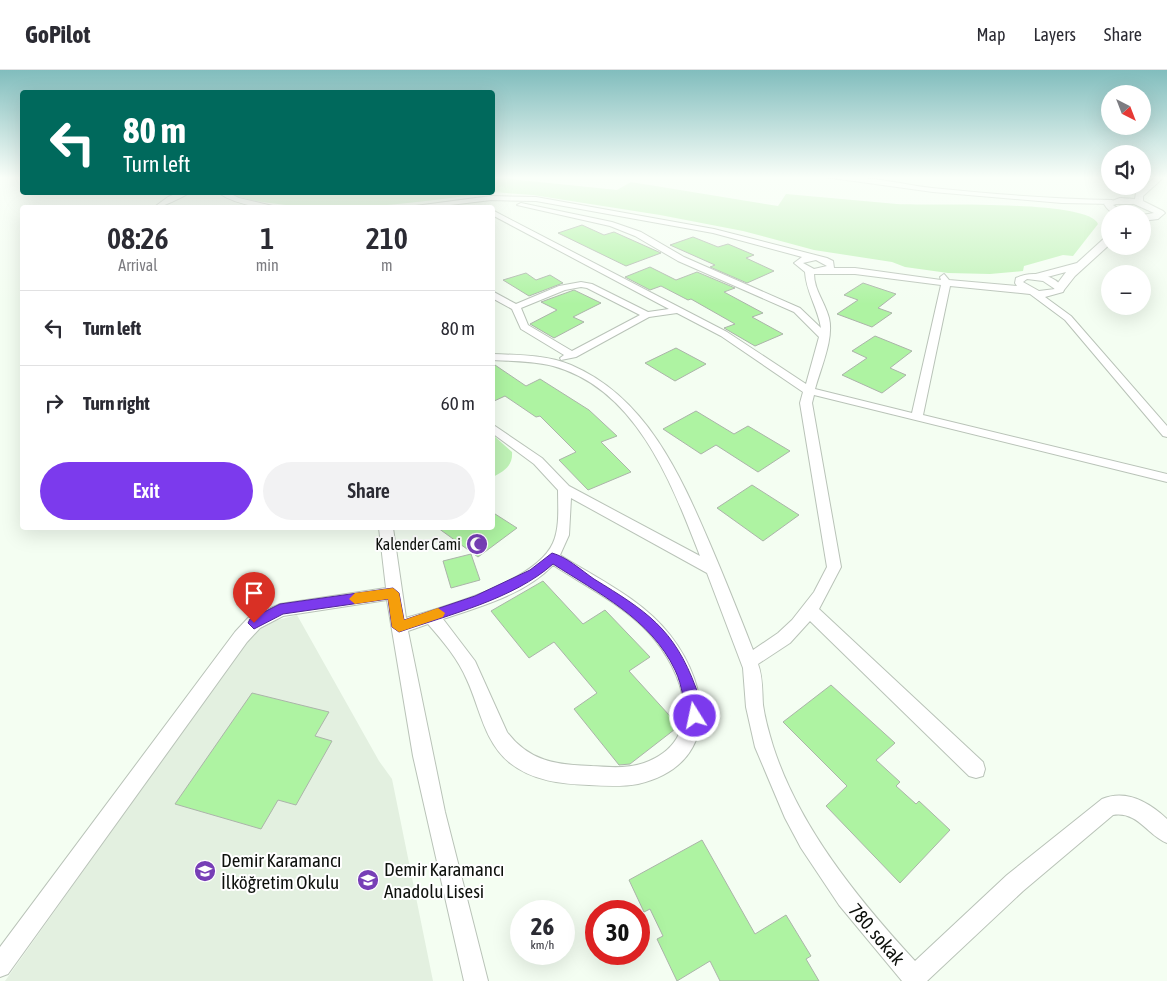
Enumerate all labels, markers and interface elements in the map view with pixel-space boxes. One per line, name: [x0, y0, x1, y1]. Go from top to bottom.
text: GoPilot: [25, 21, 90, 48]
text: Map: [976, 24, 1005, 45]
text: Layers: [1033, 24, 1076, 45]
text: Share: [1104, 24, 1142, 45]
north arrow: [1101, 85, 1151, 135]
map controls: [1101, 85, 1151, 315]
icon: left: [40, 110, 105, 175]
text: 80 m: [123, 110, 186, 150]
button: sound: [1101, 145, 1151, 195]
text: Turn left: [123, 151, 190, 177]
button: +: [1101, 205, 1151, 255]
text: 08:26: [107, 221, 169, 255]
text: 1: [260, 221, 274, 255]
text: 210: [366, 221, 408, 255]
text: Arrival: [118, 256, 157, 274]
text: min: [256, 256, 279, 274]
text: m: [381, 256, 393, 274]
button: −: [1101, 265, 1151, 315]
icon: left: [40, 314, 68, 342]
text: Turn left: [83, 317, 141, 339]
text: 80 m: [441, 317, 475, 339]
icon: right: [40, 389, 68, 417]
text: Turn right: [83, 392, 150, 414]
text: 60 m: [441, 392, 475, 414]
button: Exit: [40, 462, 253, 520]
button: Share: [263, 462, 475, 520]
mosque icon: Kalender Cami: [465, 532, 489, 556]
place label: Kalender Cami: [375, 535, 461, 553]
pin: [233, 572, 275, 623]
icon: arrive: [240, 579, 268, 607]
position arrow: [668, 689, 720, 741]
place label: Demir Karamancı İlköğretim Okulu: [221, 849, 341, 893]
place label: Demir Karamancı Anadolu Lisesi: [384, 858, 504, 902]
school or university icon: Demir Karamancı İlköğretim Okulu: [193, 859, 217, 883]
school or university icon: Demir Karamancı Anadolu Lisesi: [356, 868, 380, 892]
street label: 780. sokak: [844, 899, 910, 970]
speed limit sign: 30: [585, 900, 650, 965]
text: 26: [531, 912, 554, 940]
text: km/h: [531, 938, 554, 952]

